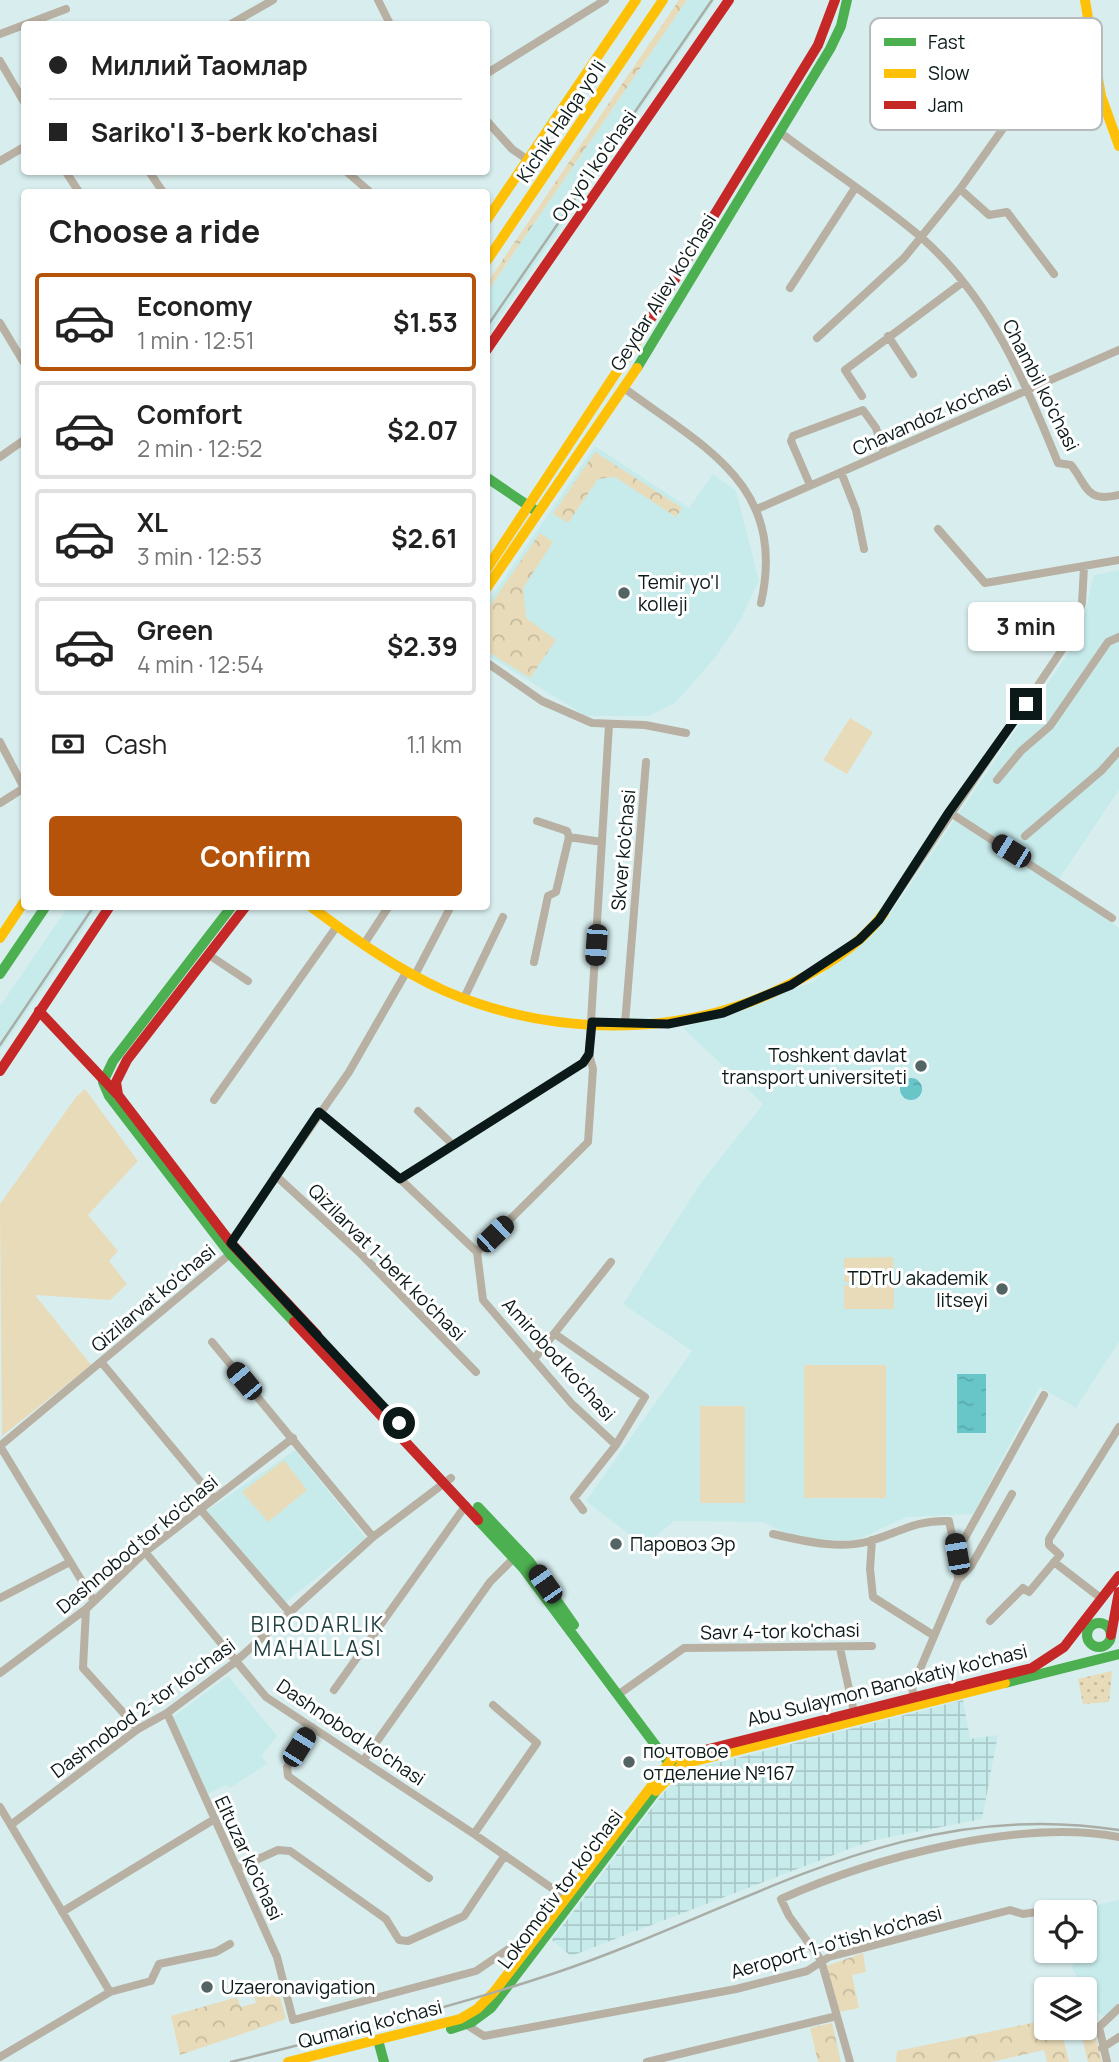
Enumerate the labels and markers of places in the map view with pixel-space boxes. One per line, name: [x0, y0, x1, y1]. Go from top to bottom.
place label: Temir yo'l kolleji: [638, 569, 719, 617]
marker: Temir yo'l kolleji: [616, 585, 632, 601]
place label: Toshkent davlat transport universiteti: [722, 1042, 907, 1090]
marker: Toshkent davlat transport universiteti: [913, 1058, 929, 1074]
place label: TDTrU akademik litseyi: [847, 1265, 989, 1313]
marker: TDTrU akademik litseyi: [994, 1281, 1010, 1297]
place label: Паровоз Эр: [630, 1531, 735, 1557]
marker: Паровоз Эр: [608, 1536, 624, 1552]
place label: почтовое отделение №167: [643, 1738, 795, 1786]
marker: почтовое отделение №167: [621, 1754, 637, 1770]
place label: Uzaeronavigation: [221, 1974, 375, 2000]
marker: Uzaeronavigation: [199, 1979, 215, 1995]

